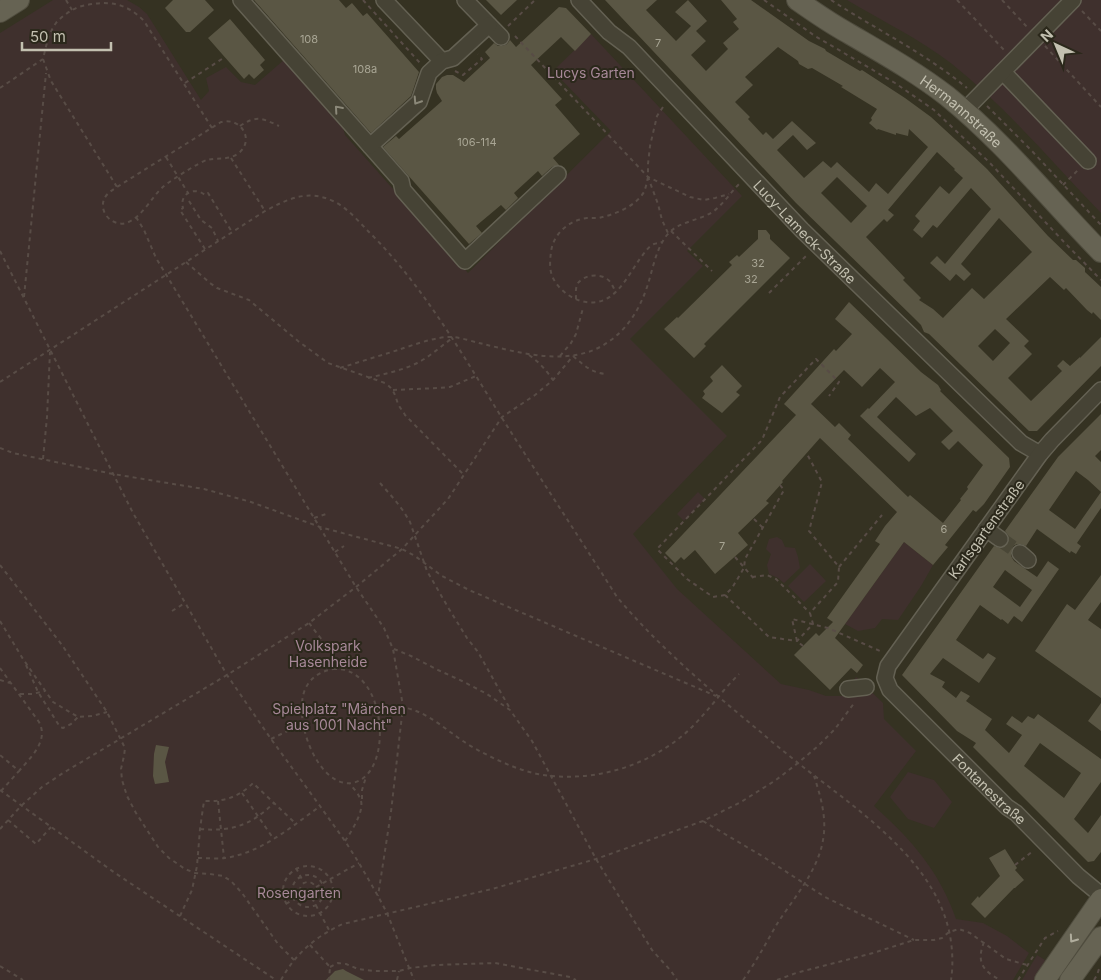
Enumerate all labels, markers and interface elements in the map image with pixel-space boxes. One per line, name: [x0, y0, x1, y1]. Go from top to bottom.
scale bar: [22, 20, 111, 52]
north arrow: [1031, 20, 1081, 70]
text: N: [1037, 25, 1056, 45]
text: 50 m: [30, 27, 66, 46]
house number: 108: [300, 32, 318, 46]
house number: 7: [655, 36, 661, 50]
house number: 108a: [353, 62, 377, 76]
park label: Lucys Garten: [547, 64, 635, 81]
street label: Hermannstraße: [917, 71, 1006, 151]
one-way arrow: [414, 95, 423, 105]
one-way arrow: [335, 106, 344, 115]
house number: 106-114: [457, 135, 497, 149]
street label: Lucy-Lameck-Straße: [750, 176, 860, 287]
house number: 32: [751, 256, 765, 270]
house number: 32: [744, 272, 758, 286]
street label: Karlsgartenstraße: [944, 476, 1028, 582]
house number: 6: [941, 522, 948, 536]
house number: 7: [719, 539, 725, 553]
park label: Volkspark Hasenheide: [289, 637, 367, 670]
park label: Spielplatz "Märchen aus 1001 Nacht": [272, 700, 406, 733]
street label: Fontanestraße: [950, 750, 1030, 827]
park label: Rosengarten: [257, 884, 341, 901]
one-way arrow: [1070, 933, 1079, 943]

